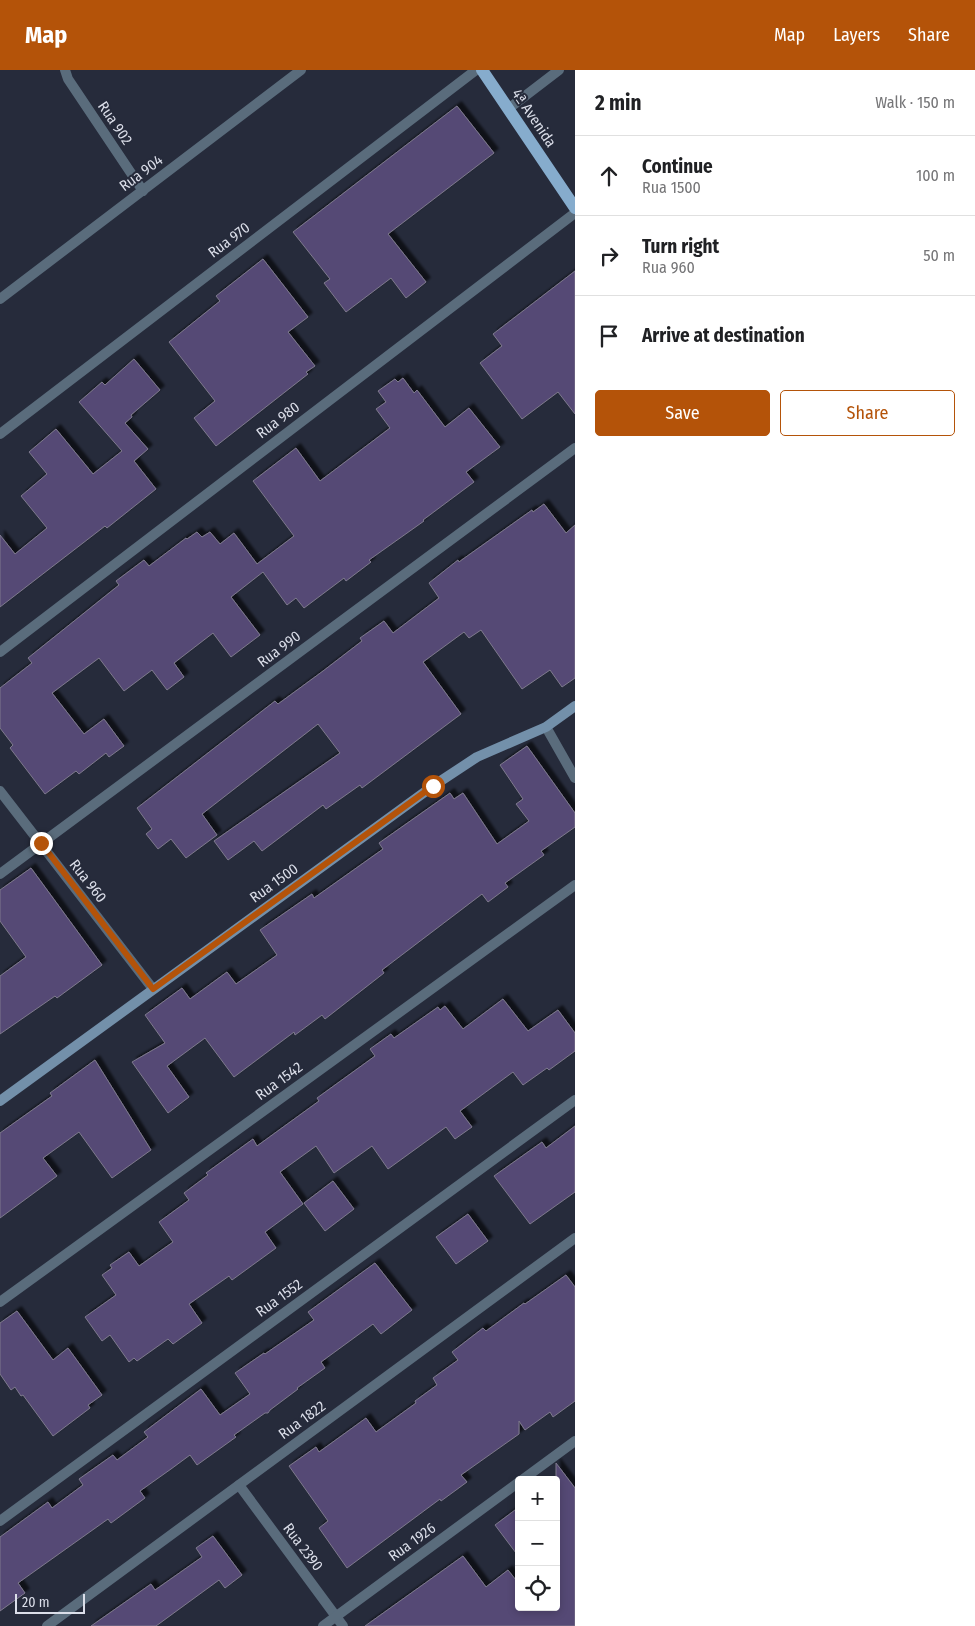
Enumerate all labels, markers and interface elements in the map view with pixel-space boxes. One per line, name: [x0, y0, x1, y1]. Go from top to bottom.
text: Map: [25, 21, 67, 49]
text: Map: [774, 24, 805, 46]
text: Layers: [833, 24, 880, 46]
text: Share: [908, 24, 950, 46]
street label: 4ª Avenida: [508, 85, 560, 151]
text: 2 min: [595, 90, 642, 116]
text: Walk · 150 m: [875, 93, 955, 112]
street label: Rua 902: [94, 98, 136, 148]
street label: Rua 904: [116, 151, 166, 195]
text: Continue: [642, 155, 713, 178]
icon: ahead: [595, 162, 623, 190]
text: 100 m: [916, 166, 955, 185]
text: Rua 1500: [642, 178, 701, 197]
street label: Rua 970: [205, 218, 253, 262]
text: Turn right: [642, 235, 719, 258]
icon: right: [595, 242, 623, 270]
text: 50 m: [923, 246, 955, 265]
text: Rua 960: [642, 258, 695, 277]
icon: arrive: [595, 322, 623, 350]
text: Arrive at destination: [642, 324, 805, 347]
button: Save: [595, 390, 770, 436]
button: Share: [780, 390, 955, 436]
street label: Rua 980: [253, 398, 303, 442]
street label: Rua 990: [254, 627, 304, 671]
route start: [422, 775, 445, 798]
route end: [30, 832, 53, 855]
street label: Rua 960: [66, 856, 110, 906]
street label: Rua 1500: [246, 859, 302, 907]
street label: Rua 1542: [252, 1058, 306, 1104]
street label: Rua 1552: [252, 1275, 306, 1321]
street label: Rua 1822: [275, 1397, 329, 1443]
map controls: [515, 1476, 560, 1611]
button: +: [515, 1476, 560, 1521]
street label: Rua 1926: [385, 1519, 439, 1565]
street label: Rua 2390: [279, 1520, 327, 1574]
button: −: [515, 1521, 560, 1566]
button: locate: [515, 1566, 560, 1611]
scale bar: [15, 1591, 85, 1614]
text: 20 m: [22, 1594, 50, 1611]

